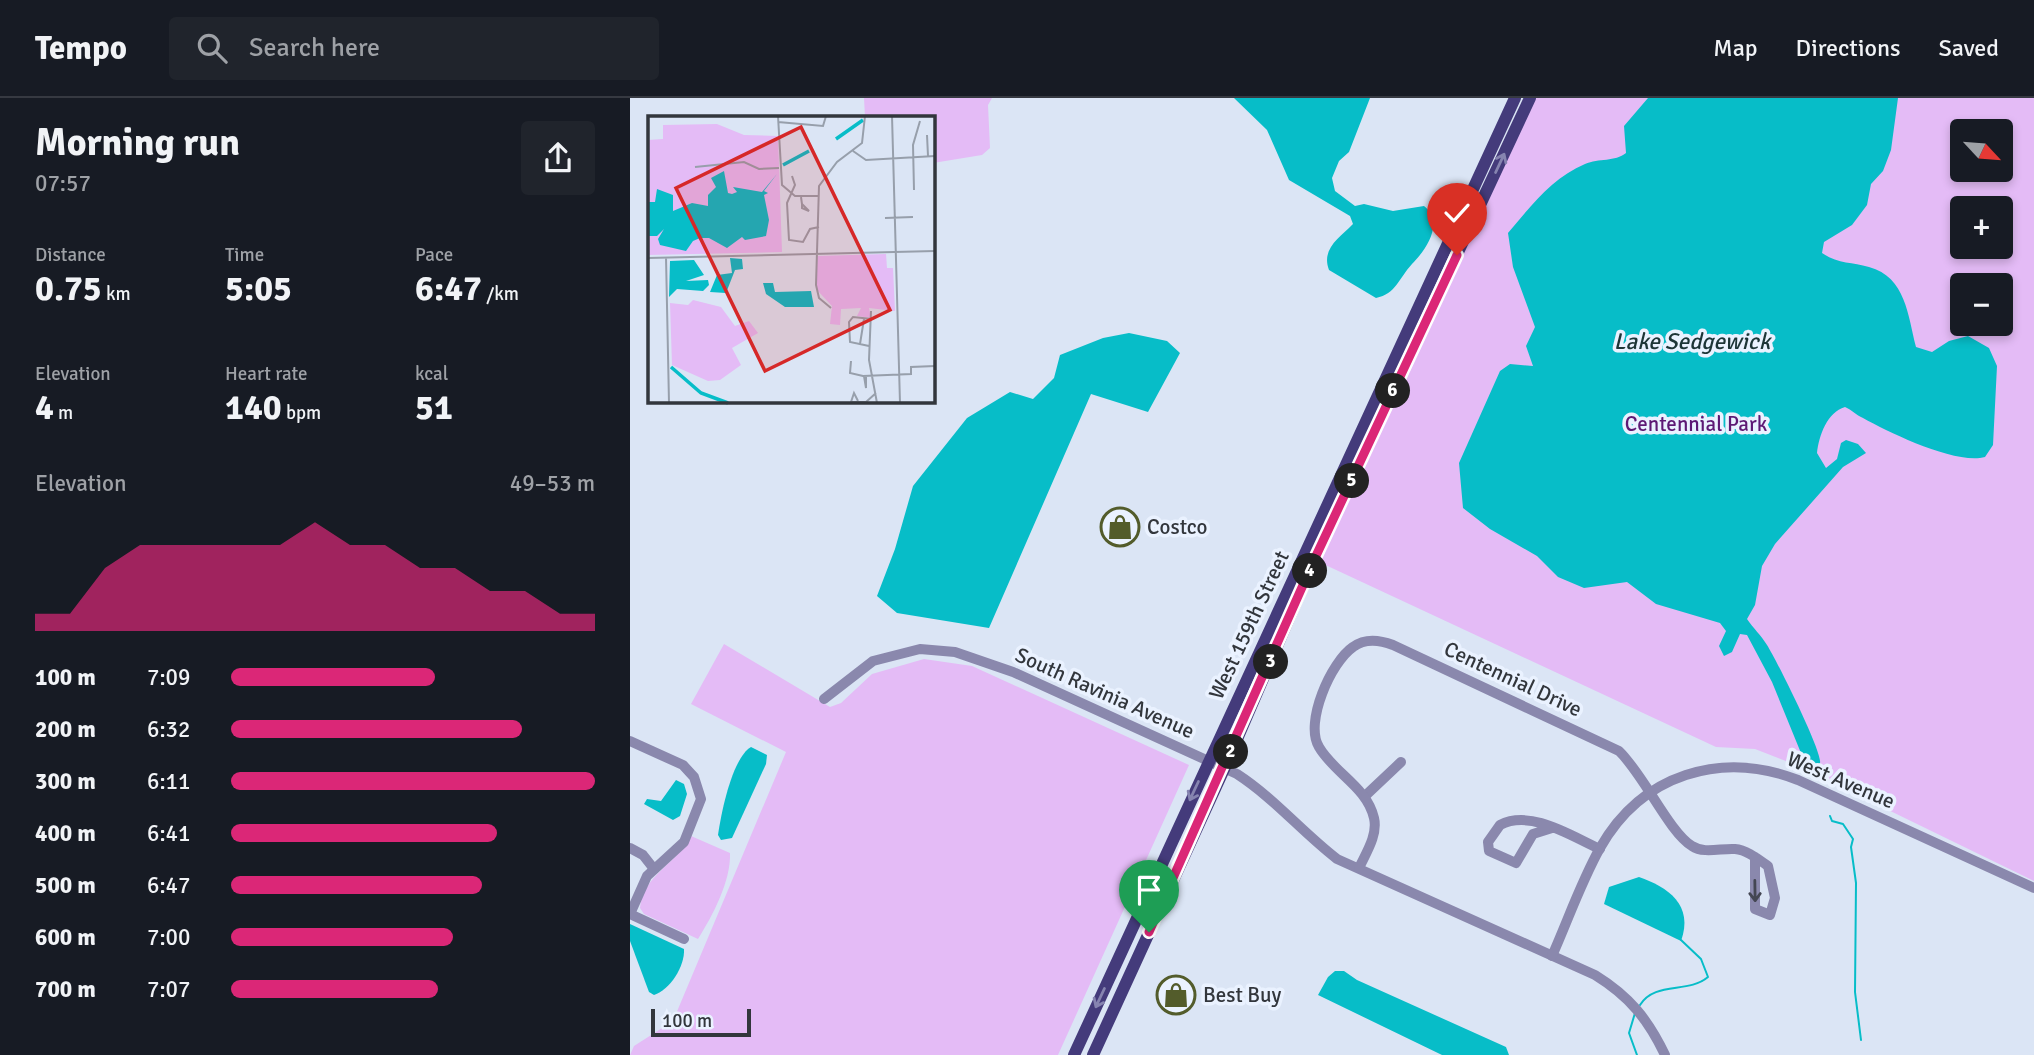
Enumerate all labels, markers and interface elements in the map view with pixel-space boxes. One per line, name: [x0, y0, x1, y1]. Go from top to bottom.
search box: [169, 17, 659, 80]
text: Tempo: [35, 28, 127, 69]
icon: search: [193, 29, 231, 67]
text: Search here: [249, 32, 380, 64]
text: Map: [1713, 33, 1758, 63]
text: Directions: [1796, 33, 1901, 63]
text: Saved: [1939, 33, 1999, 63]
inset map: [648, 116, 934, 402]
text: Morning run: [35, 119, 240, 166]
north arrow: [1950, 119, 2012, 182]
map controls: [1950, 119, 2013, 336]
button: share: [521, 121, 595, 195]
one-way arrow: [1493, 153, 1507, 174]
text: 07:57: [35, 169, 91, 198]
pin: [1427, 183, 1487, 255]
icon: check: [1438, 194, 1476, 232]
button: +: [1950, 196, 2013, 259]
text: Distance: [35, 243, 106, 267]
text: Time: [225, 243, 264, 267]
text: Pace: [415, 243, 453, 267]
text: 0.75: [35, 267, 102, 310]
text: 5:05: [225, 267, 292, 310]
text: 6:47: [415, 267, 482, 310]
button: −: [1950, 273, 2013, 336]
text: km: [102, 282, 131, 306]
text: /km: [482, 282, 519, 306]
water label: Lake Sedgewick: [1614, 327, 1773, 356]
text: Elevation: [35, 362, 111, 386]
text: Heart rate: [225, 362, 307, 386]
text: kcal: [415, 362, 448, 386]
pin: 6: [1376, 374, 1410, 408]
text: 6: [1387, 378, 1398, 402]
text: 4: [35, 386, 54, 429]
text: 140: [225, 386, 282, 429]
text: 51: [415, 386, 453, 429]
text: m: [54, 401, 73, 425]
text: bpm: [282, 401, 321, 425]
park label: Centennial Park: [1625, 411, 1768, 437]
pin: 5: [1334, 464, 1370, 498]
text: 5: [1346, 468, 1357, 492]
text: Elevation: [35, 469, 127, 498]
text: 49–53 m: [510, 469, 595, 498]
shop icon: Costco: [1099, 506, 1141, 548]
place label: Costco: [1147, 514, 1208, 540]
street label: West 159th Street: [1203, 547, 1295, 703]
pin: 4: [1292, 554, 1328, 588]
text: 4: [1304, 558, 1315, 582]
street label: Centennial Drive: [1440, 636, 1586, 722]
street label: South Ravinia Avenue: [1011, 642, 1199, 744]
pin: 3: [1254, 644, 1288, 680]
text: 3: [1265, 649, 1276, 673]
text: 100 m: [35, 663, 96, 692]
text: 7:09: [147, 663, 190, 692]
text: 200 m: [35, 715, 96, 744]
text: 6:32: [147, 715, 190, 744]
pin: 2: [1214, 734, 1248, 770]
text: 2: [1225, 739, 1236, 763]
street label: West Avenue: [1783, 746, 1899, 814]
text: 300 m: [35, 767, 96, 796]
text: 6:11: [147, 767, 190, 796]
one-way arrow: [1187, 780, 1200, 801]
text: 400 m: [35, 819, 96, 848]
text: 6:41: [147, 819, 190, 848]
pin: [1119, 860, 1179, 932]
text: 500 m: [35, 871, 96, 900]
text: 6:47: [147, 871, 190, 900]
icon: arrive: [1130, 871, 1168, 909]
one-way arrow: [1748, 880, 1761, 903]
text: 600 m: [35, 923, 96, 952]
text: 7:00: [147, 923, 190, 952]
shop icon: Best Buy: [1155, 974, 1197, 1016]
text: 700 m: [35, 975, 96, 1004]
text: 7:07: [147, 975, 190, 1004]
place label: Best Buy: [1203, 982, 1282, 1008]
one-way arrow: [1092, 987, 1106, 1008]
scale bar: [651, 1006, 751, 1038]
text: 100 m: [662, 1009, 712, 1033]

